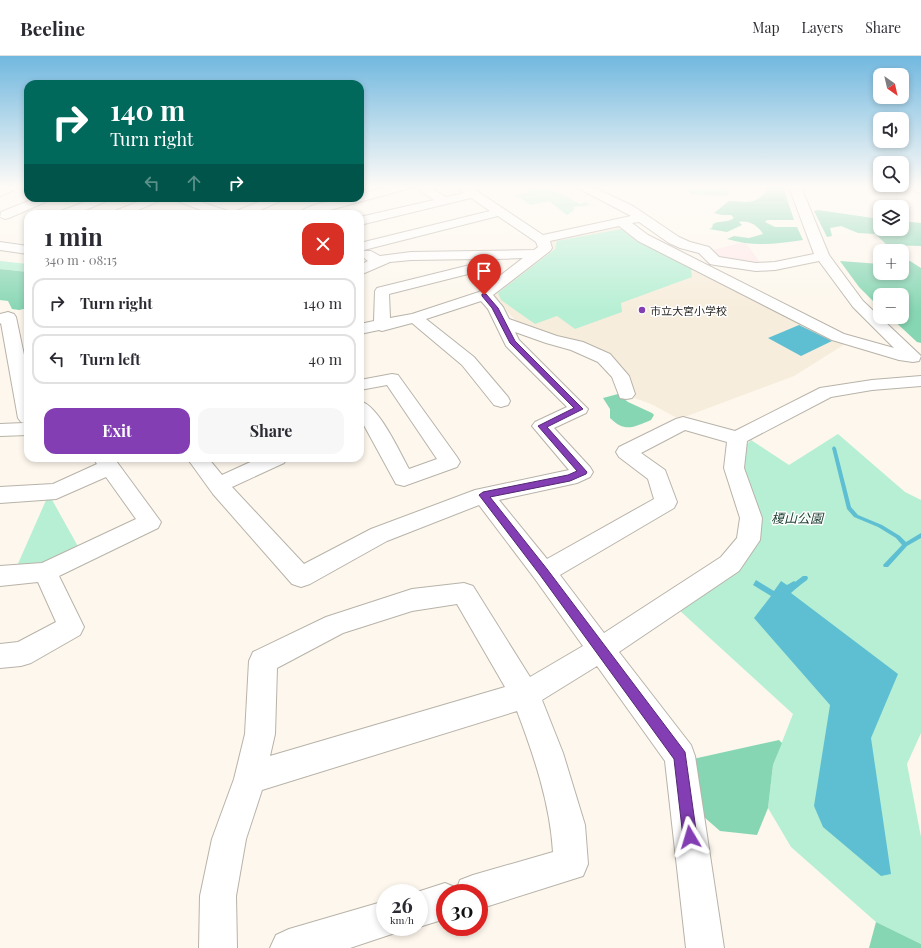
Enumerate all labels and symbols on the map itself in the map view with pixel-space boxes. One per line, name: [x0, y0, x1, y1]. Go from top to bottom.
north arrow: [873, 68, 909, 104]
pin: [467, 254, 501, 295]
place label: 市立大宮小学校: [650, 303, 727, 318]
marker: 市立大宮小学校: [637, 305, 647, 315]
park label: 榎山公園: [771, 509, 825, 526]
position arrow: [669, 816, 711, 858]
speed limit sign: 30: [436, 884, 488, 936]

